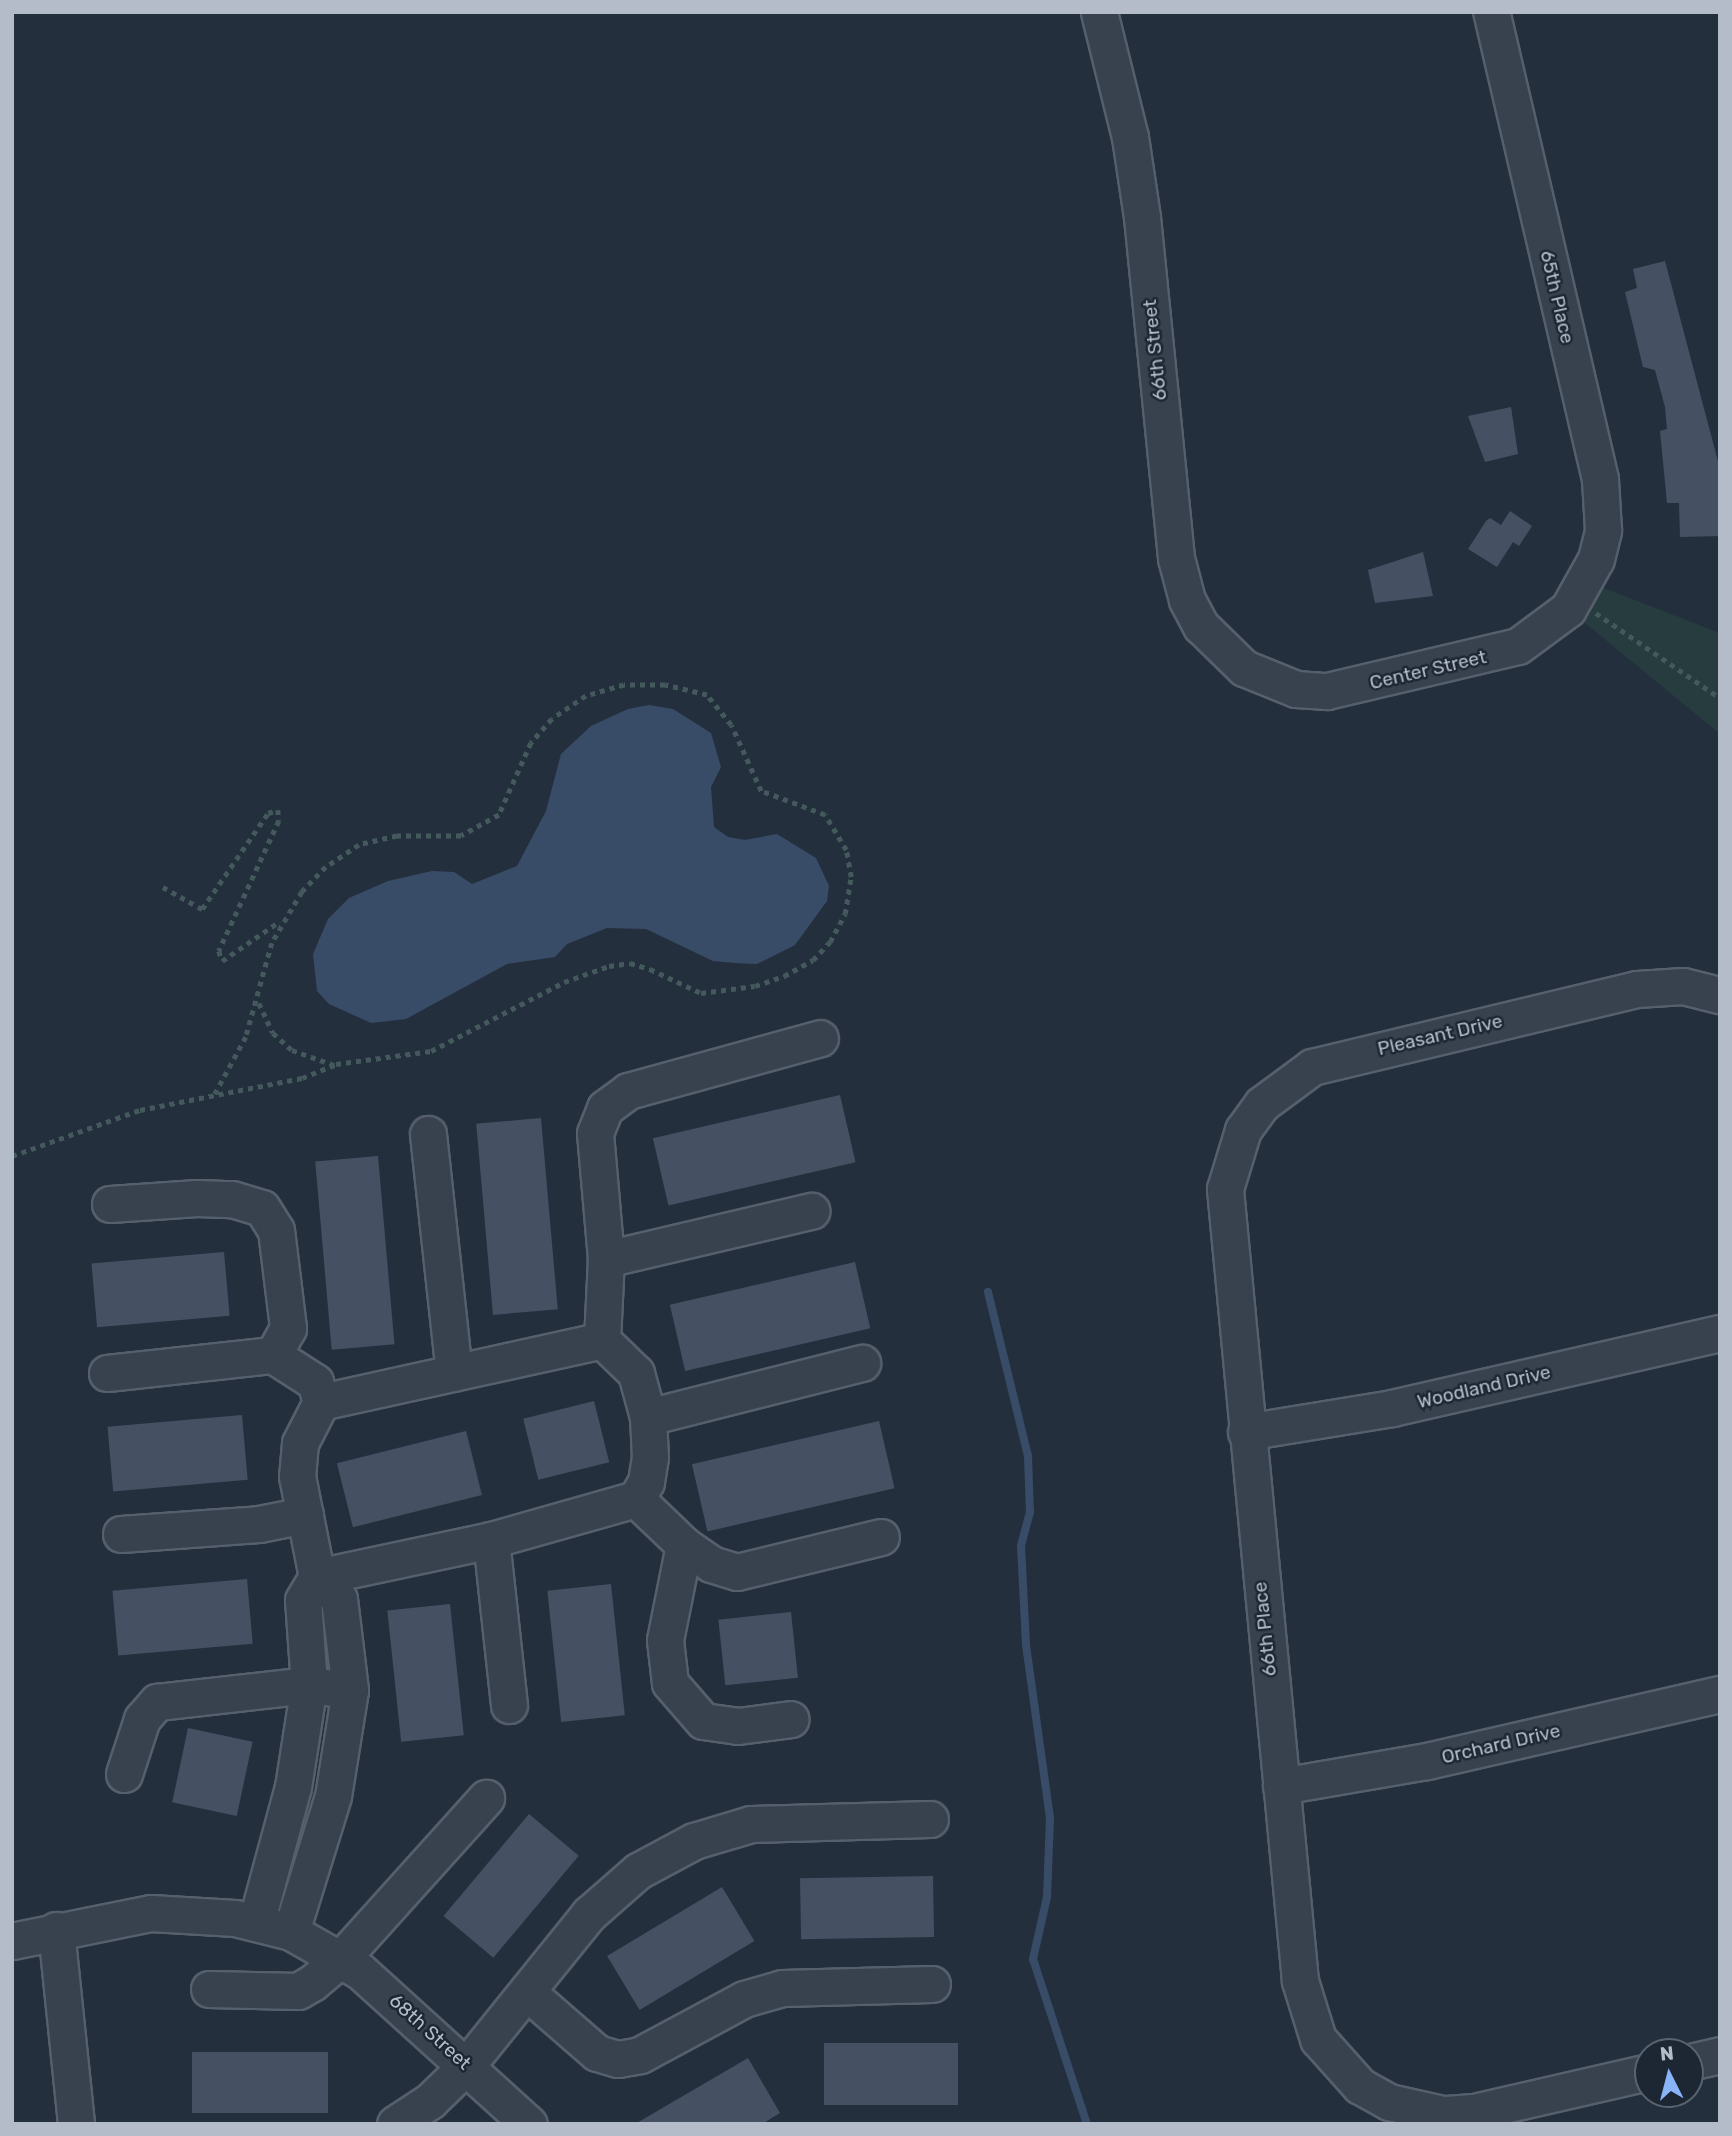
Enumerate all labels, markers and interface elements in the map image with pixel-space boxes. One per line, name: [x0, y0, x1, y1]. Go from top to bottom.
street label: 65th Place: [1535, 248, 1579, 346]
street label: 66th Street: [1138, 298, 1172, 402]
street label: Center Street: [1367, 645, 1489, 695]
street label: Pleasant Drive: [1375, 1010, 1505, 1060]
street label: Woodland Drive: [1415, 1361, 1553, 1413]
street label: 66th Place: [1249, 1581, 1281, 1677]
street label: Orchard Drive: [1439, 1719, 1563, 1769]
street label: 68th Street: [384, 1989, 476, 2075]
north arrow: [1634, 2038, 1704, 2108]
text: N: [1659, 2041, 1675, 2066]

